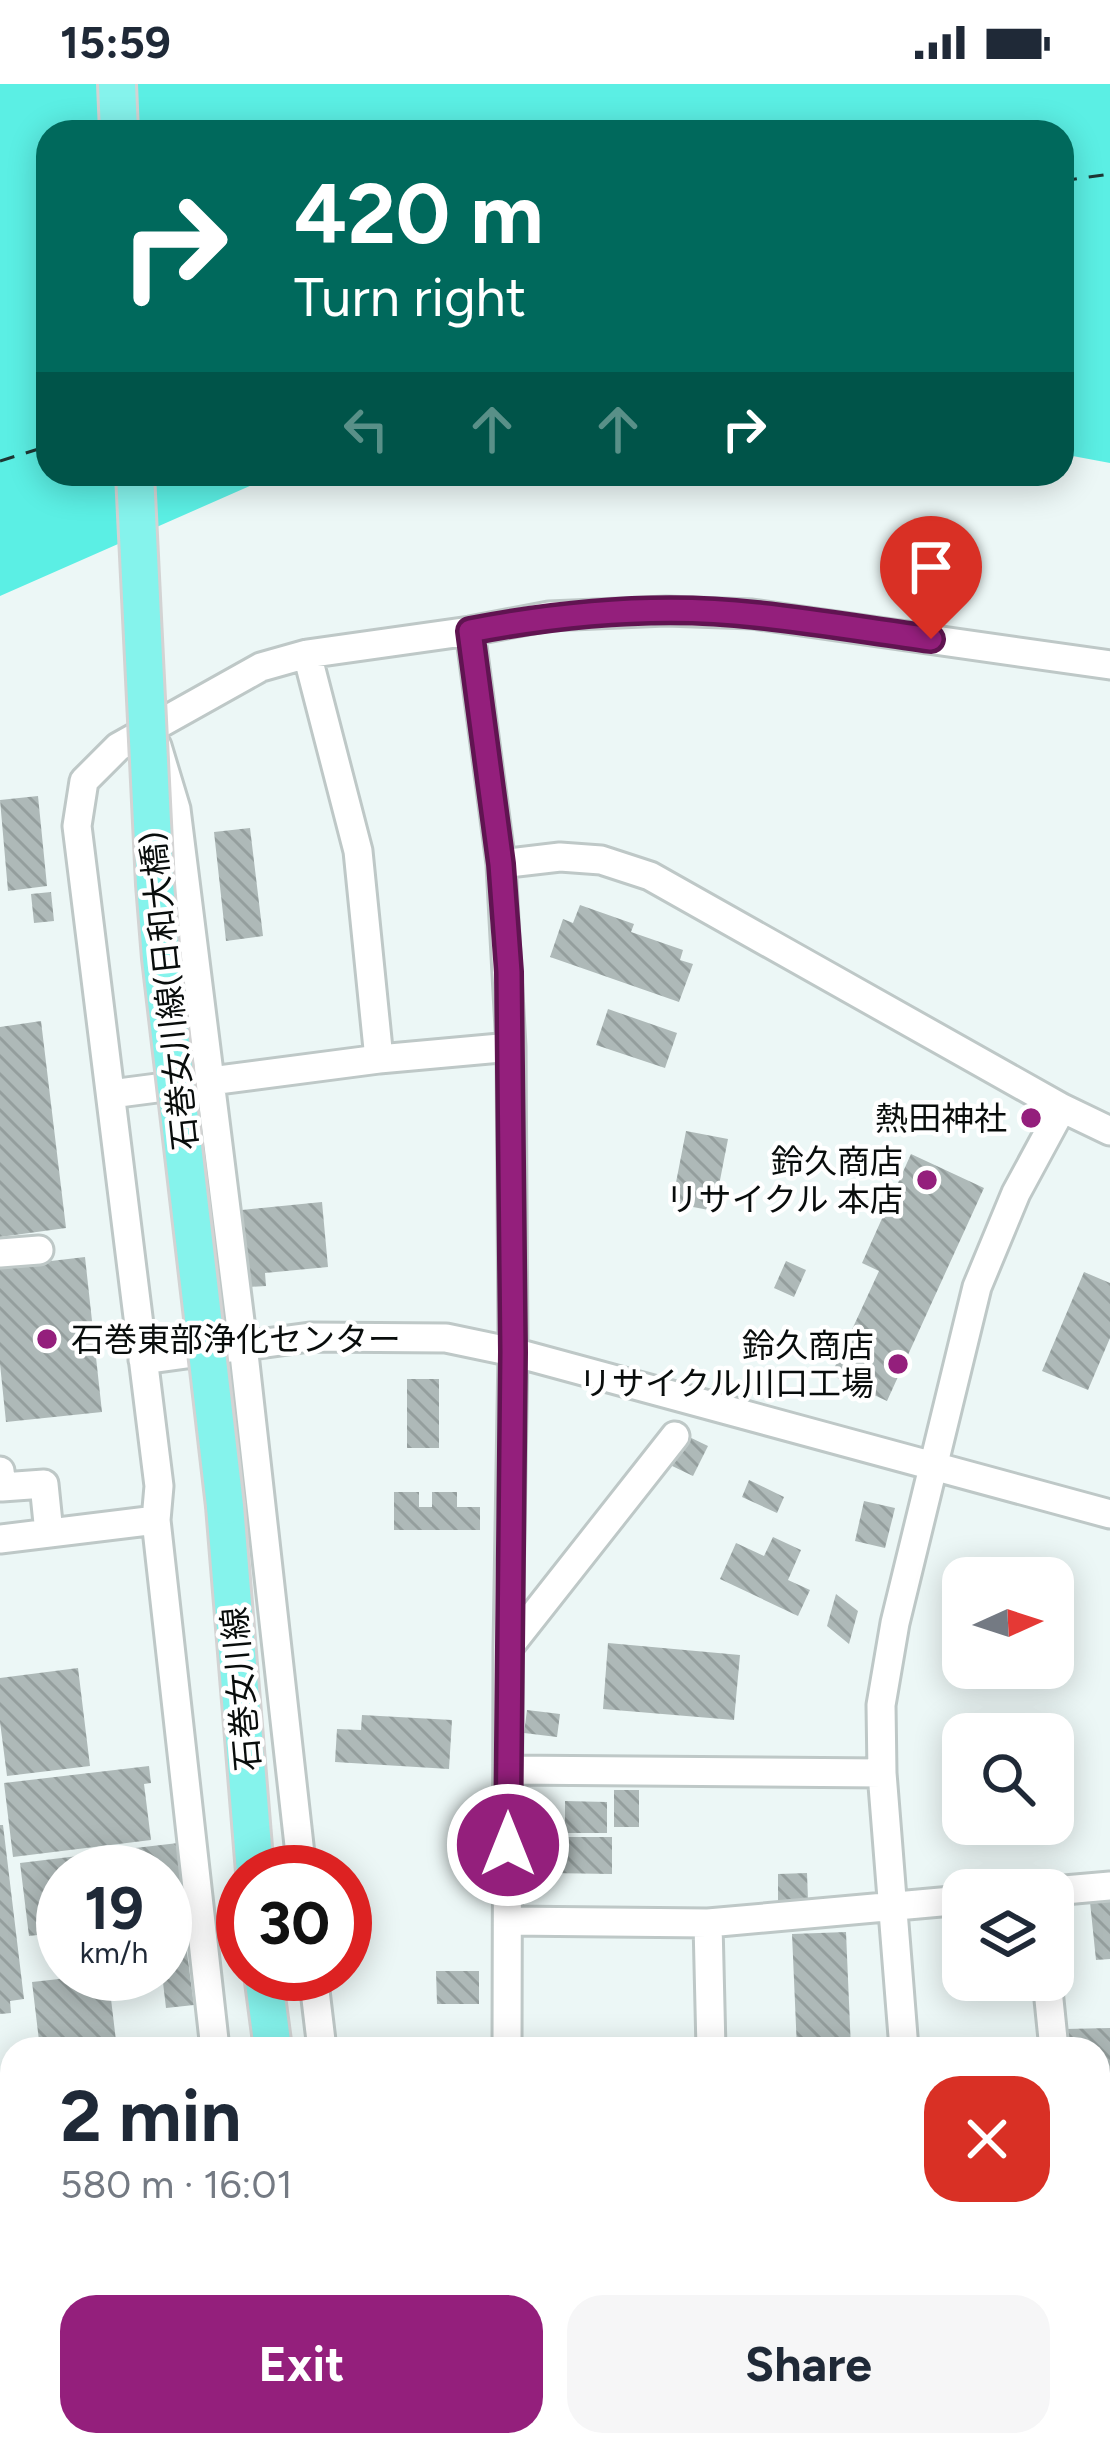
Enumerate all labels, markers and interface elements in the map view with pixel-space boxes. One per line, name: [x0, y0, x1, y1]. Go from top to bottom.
text: 15:59: [60, 15, 171, 69]
text: 420 m: [294, 163, 543, 264]
icon: right: [96, 168, 252, 324]
text: Turn right: [294, 265, 526, 330]
icon: left: [333, 396, 399, 462]
icon: ahead: [459, 396, 525, 462]
icon: ahead: [585, 396, 651, 462]
icon: right: [711, 396, 777, 462]
pin: [880, 516, 982, 639]
icon: arrive: [898, 534, 964, 600]
street label: 石巻女川線(日和大橋): [133, 830, 205, 1152]
place label: 熱田神社: [875, 1099, 1007, 1138]
marker: 熱田神社: [1018, 1105, 1044, 1131]
place label: 鈴久商店 リサイクル 本店: [665, 1142, 903, 1219]
marker: 鈴久商店 リサイクル 本店: [914, 1167, 940, 1193]
place label: 石巻東部浄化センター: [71, 1320, 401, 1359]
marker: 石巻東部浄化センター: [34, 1326, 60, 1352]
place label: 鈴久商店 リサイクル川口工場: [579, 1326, 874, 1403]
marker: 鈴久商店 リサイクル川口工場: [885, 1351, 911, 1377]
north arrow: [942, 1557, 1074, 1689]
map controls: [942, 1557, 1074, 2001]
street label: 石巻女川線: [214, 1605, 268, 1773]
button: search: [942, 1713, 1074, 1845]
position arrow: [445, 1782, 571, 1908]
speed limit sign: 30: [216, 1845, 372, 2001]
button: layers: [942, 1869, 1074, 2001]
text: 19: [84, 1872, 144, 1944]
text: km/h: [80, 1934, 148, 1971]
text: 2 min: [60, 2073, 241, 2159]
button: close: [924, 2076, 1050, 2202]
text: 580 m · 16:01: [60, 2161, 293, 2208]
button: Exit: [60, 2295, 543, 2433]
button: Share: [567, 2295, 1050, 2433]

